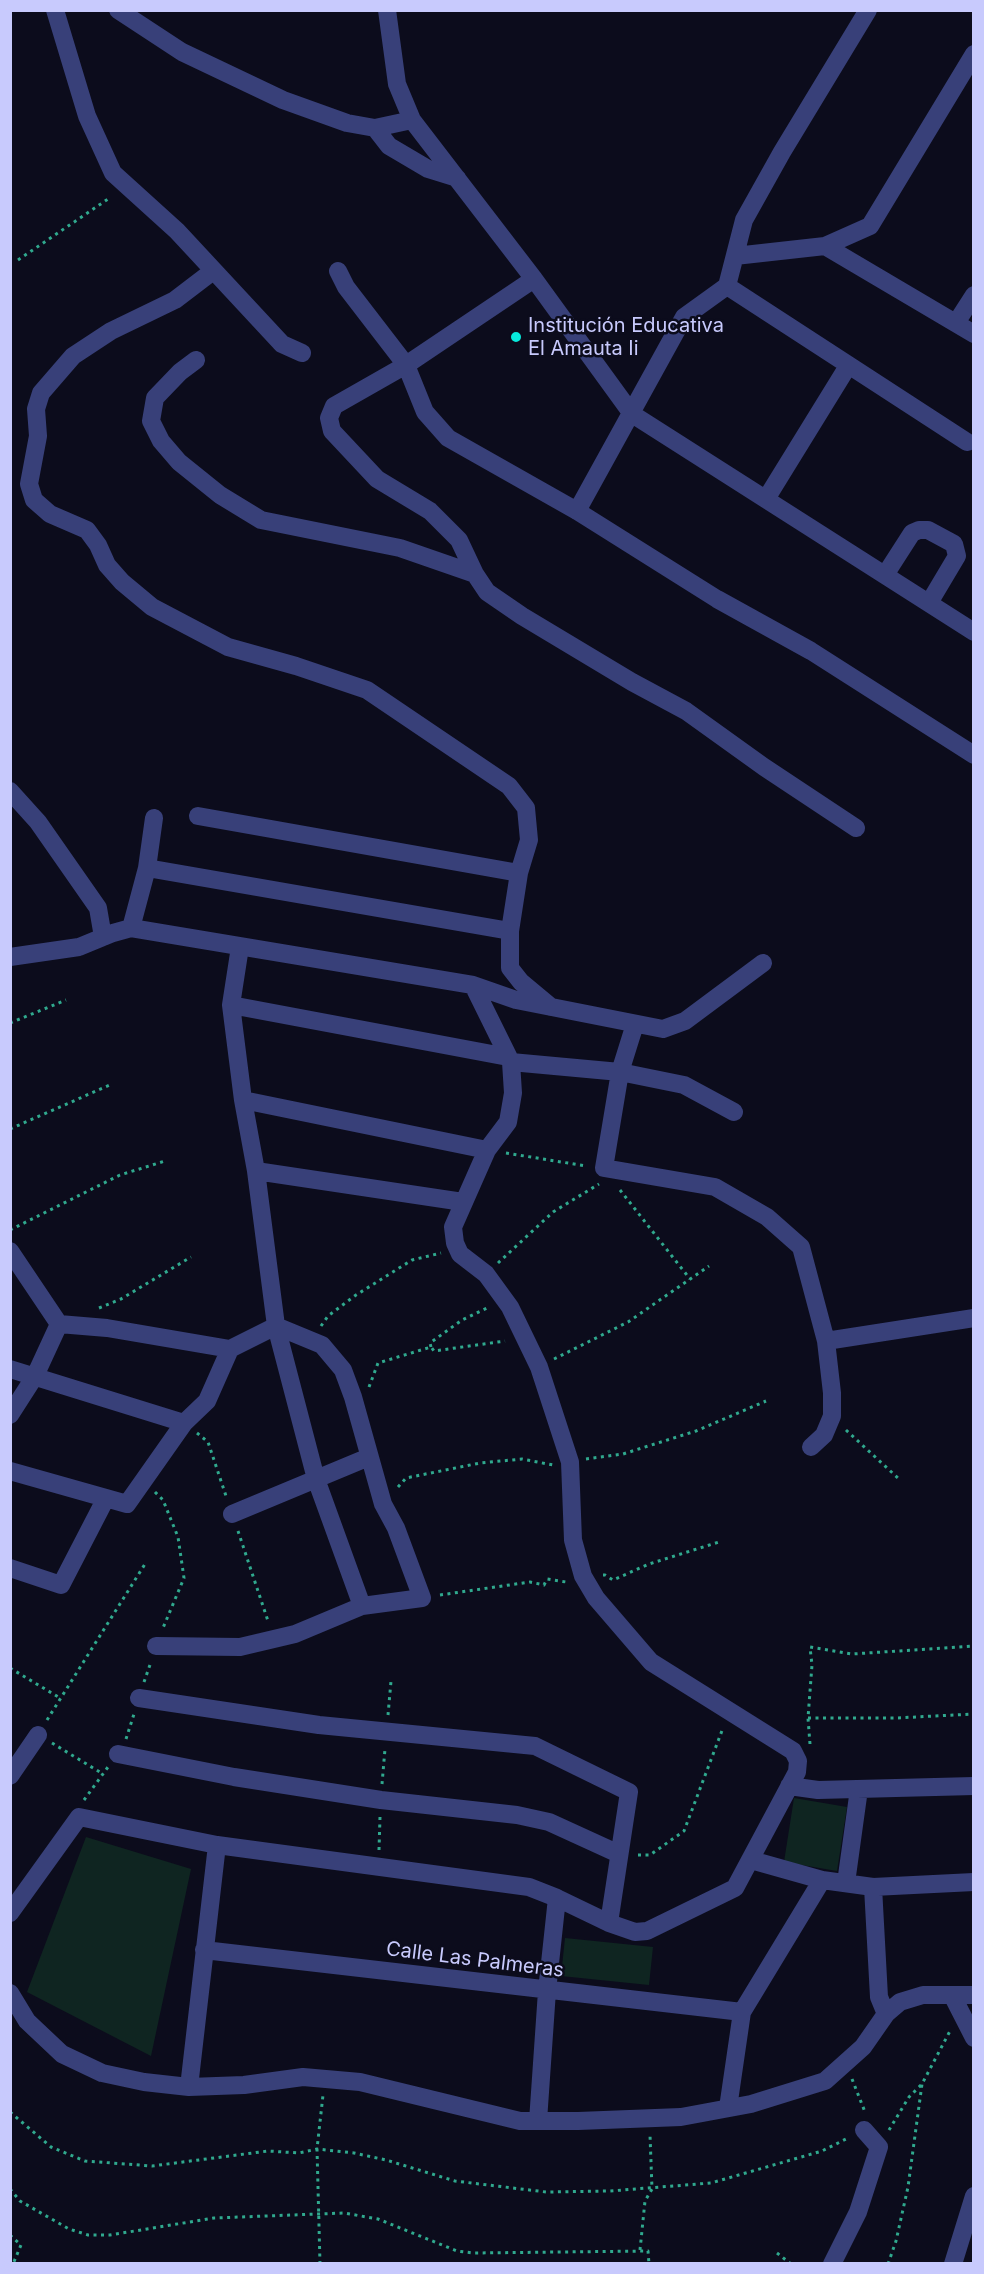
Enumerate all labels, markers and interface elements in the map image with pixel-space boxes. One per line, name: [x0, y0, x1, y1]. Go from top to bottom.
place label: Institución Educativa El Amauta Ii: [528, 314, 724, 361]
marker: Institución Educativa El Amauta Ii: [509, 330, 523, 344]
street label: Calle Las Palmeras: [385, 1937, 565, 1983]

